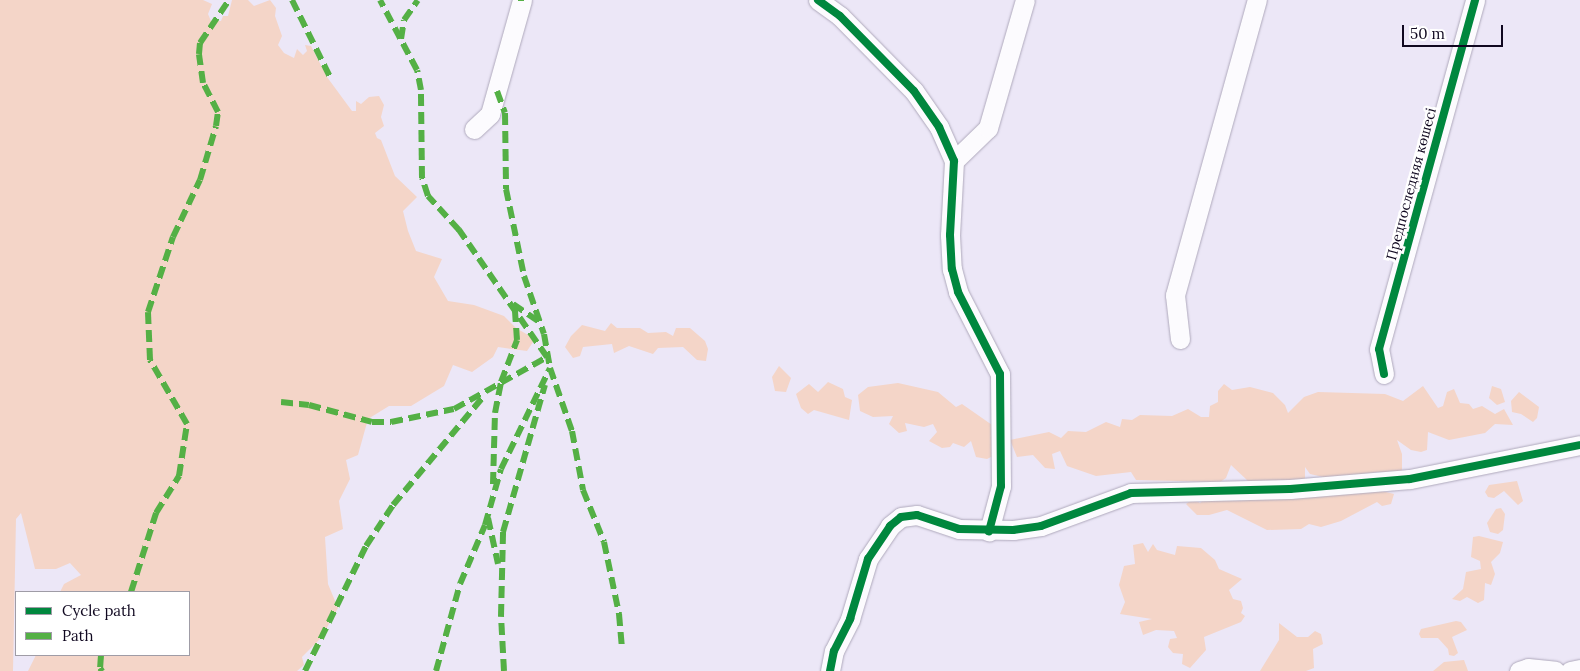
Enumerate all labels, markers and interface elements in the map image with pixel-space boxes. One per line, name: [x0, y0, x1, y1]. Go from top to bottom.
scale bar: [1405, 15, 1506, 47]
text: 50 m: [1410, 24, 1445, 43]
street label: Предпоследняя көшесі: [1383, 106, 1439, 262]
legend: [15, 591, 190, 656]
text: Cycle path: [62, 601, 136, 620]
text: Path: [62, 626, 93, 645]

